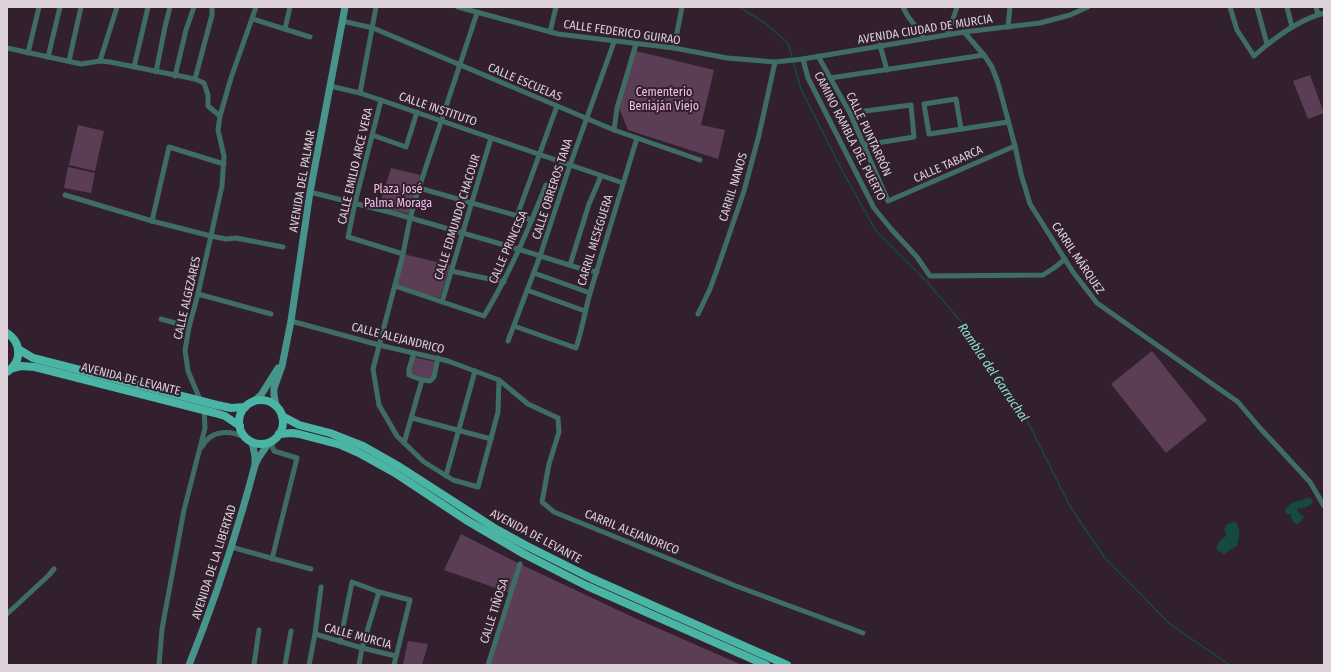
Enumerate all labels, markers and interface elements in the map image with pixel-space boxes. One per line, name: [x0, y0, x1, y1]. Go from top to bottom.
street label: AVENIDA CIUDAD DE MURCIA: [856, 11, 994, 47]
street label: CALLE FEDERICO GUIRAO: [562, 17, 682, 47]
street label: CALLE ESCUELAS: [486, 60, 564, 104]
street label: CAMINO RAMBLA DEL PUERTO: [811, 69, 889, 203]
park label: Cementerio Beniaján Viejo: [629, 85, 699, 113]
street label: CALLE INSTITUTO: [397, 89, 479, 129]
street label: CALLE PUNTARRÓN: [843, 89, 896, 178]
street label: CALLE EMILIO ARCE VERA: [335, 106, 375, 226]
street label: AVENIDA DEL PALMAR: [286, 128, 318, 233]
street label: CALLE OBREROS TANA: [529, 136, 575, 241]
street label: CALLE TABARCA: [911, 142, 985, 186]
street label: CARRIL NANOS: [716, 151, 750, 223]
street label: CALLE EDMUNDO CHACOUR: [431, 152, 483, 282]
park label: Plaza José Palma Moraga: [364, 182, 432, 210]
street label: CARRIL MESEGUERA: [574, 192, 616, 287]
street label: CALLE PRINCESA: [486, 208, 531, 286]
street label: CARRIL MÁRQUEZ: [1049, 219, 1108, 297]
street label: CALLE ALGEZARES: [171, 255, 203, 341]
street label: CALLE ALEJANDRICO: [350, 320, 446, 356]
water label: Rambla del Garruchal: [955, 320, 1032, 425]
street label: AVENIDA DE LEVANTE: [80, 360, 182, 398]
street label: AVENIDA DE LA LIBERTAD: [189, 503, 239, 621]
street label: AVENIDA DE LEVANTE: [488, 506, 584, 566]
street label: CARRIL ALEJANDRICO: [583, 507, 681, 557]
street label: CALLE TIÑOSA: [476, 576, 511, 645]
street label: CALLE MURCIA: [323, 620, 394, 652]

